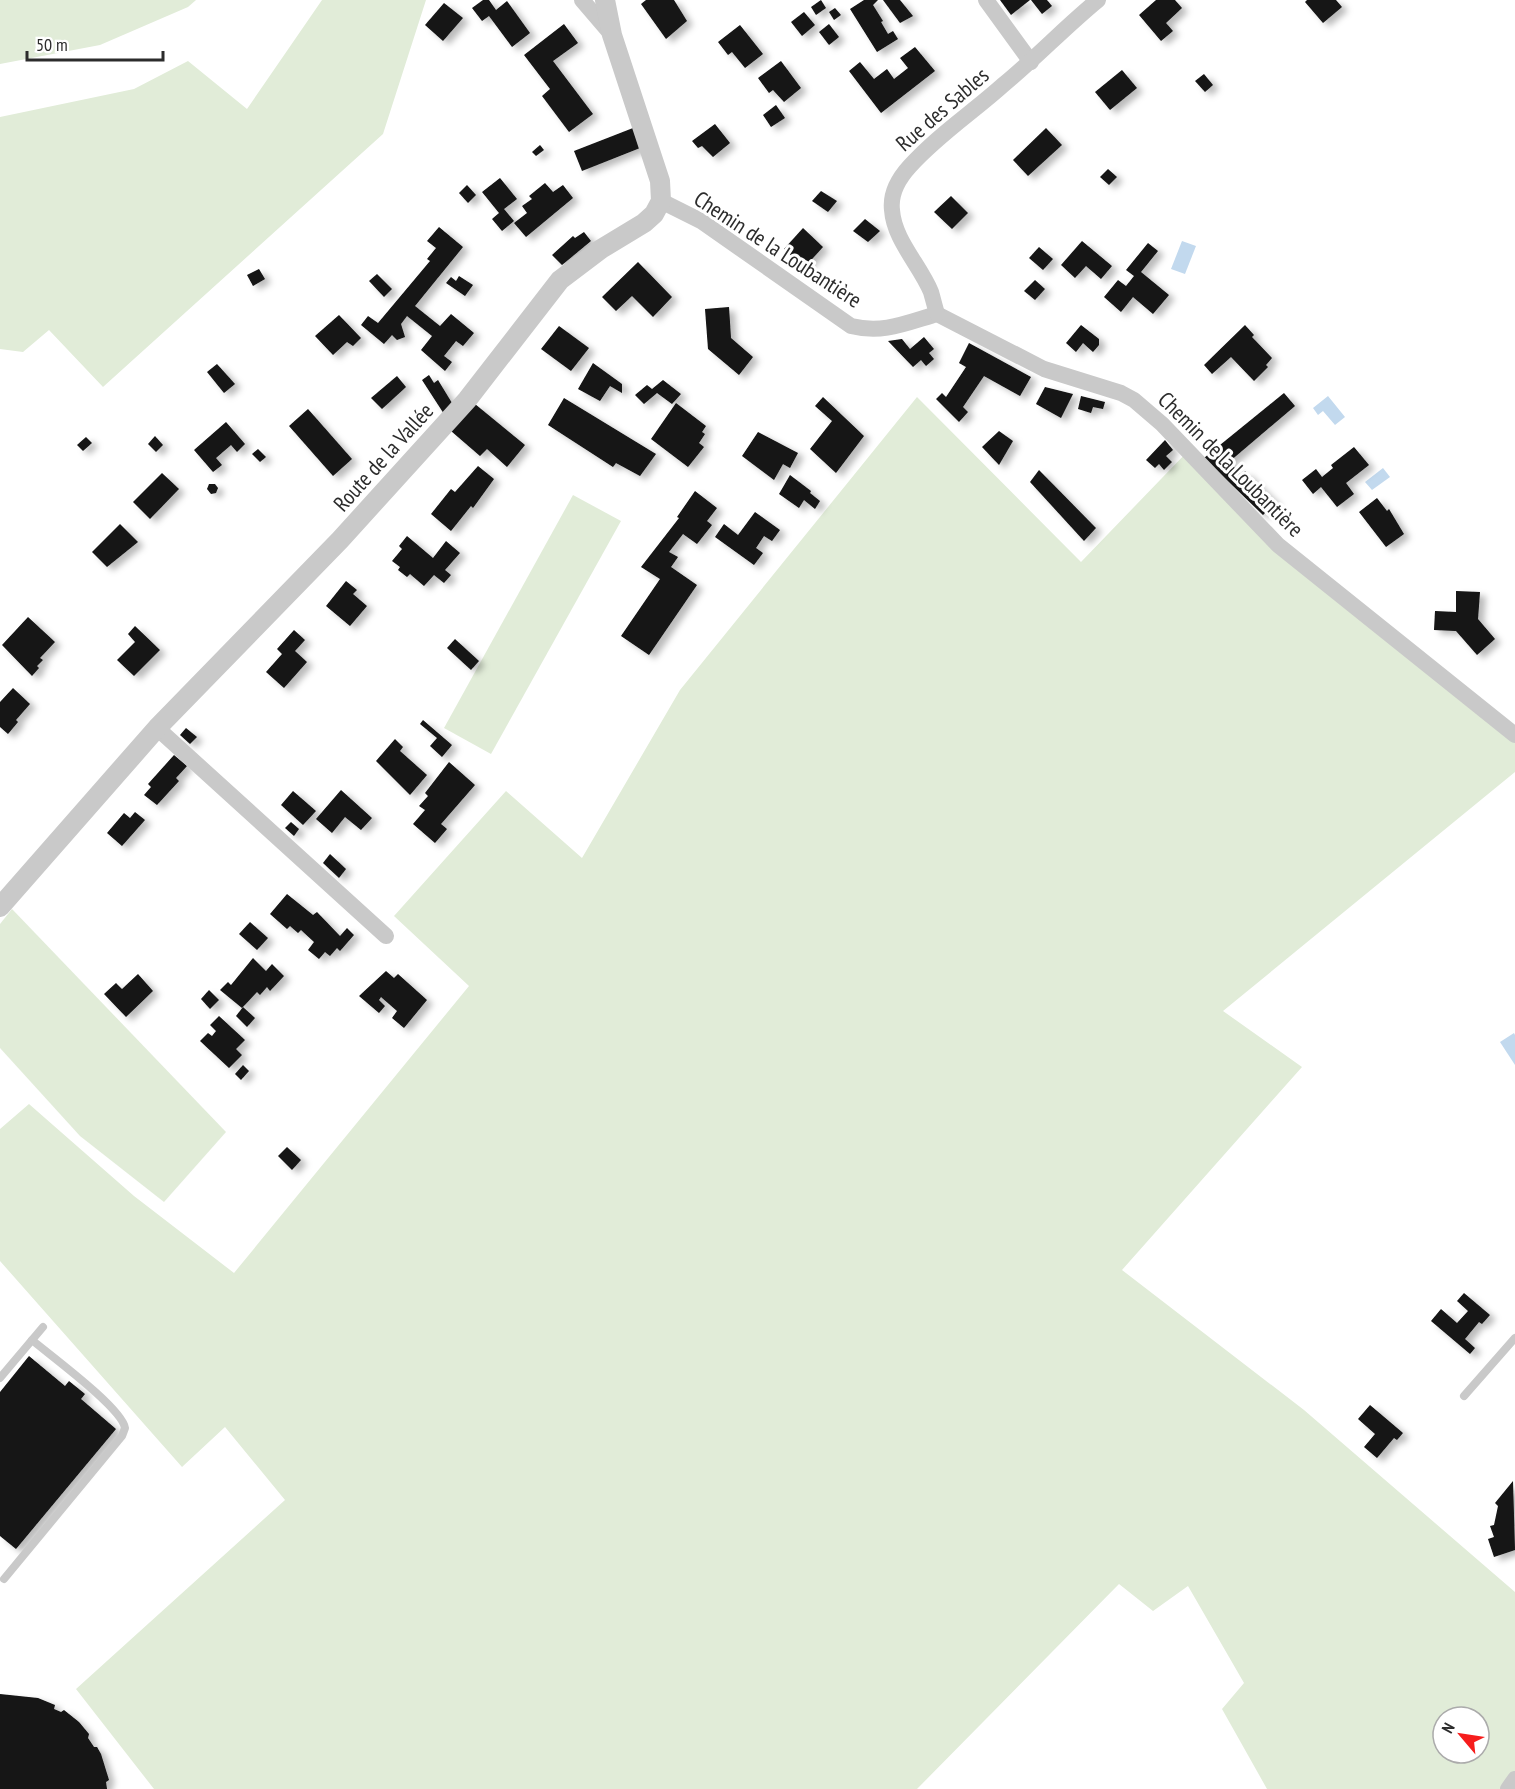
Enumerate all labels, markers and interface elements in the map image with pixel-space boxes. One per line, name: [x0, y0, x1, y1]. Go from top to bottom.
scale bar: [27, 24, 164, 62]
text: 50 m: [36, 33, 68, 56]
street label: Rue des Sables: [890, 61, 994, 157]
street label: Chemin de la Loubantière: [689, 184, 867, 314]
street label: Chemin de la Loubantière: [1152, 385, 1310, 543]
street label: Route de la Vallée: [327, 397, 439, 517]
north arrow: [1431, 1705, 1491, 1765]
text: N: [1437, 1719, 1459, 1736]

